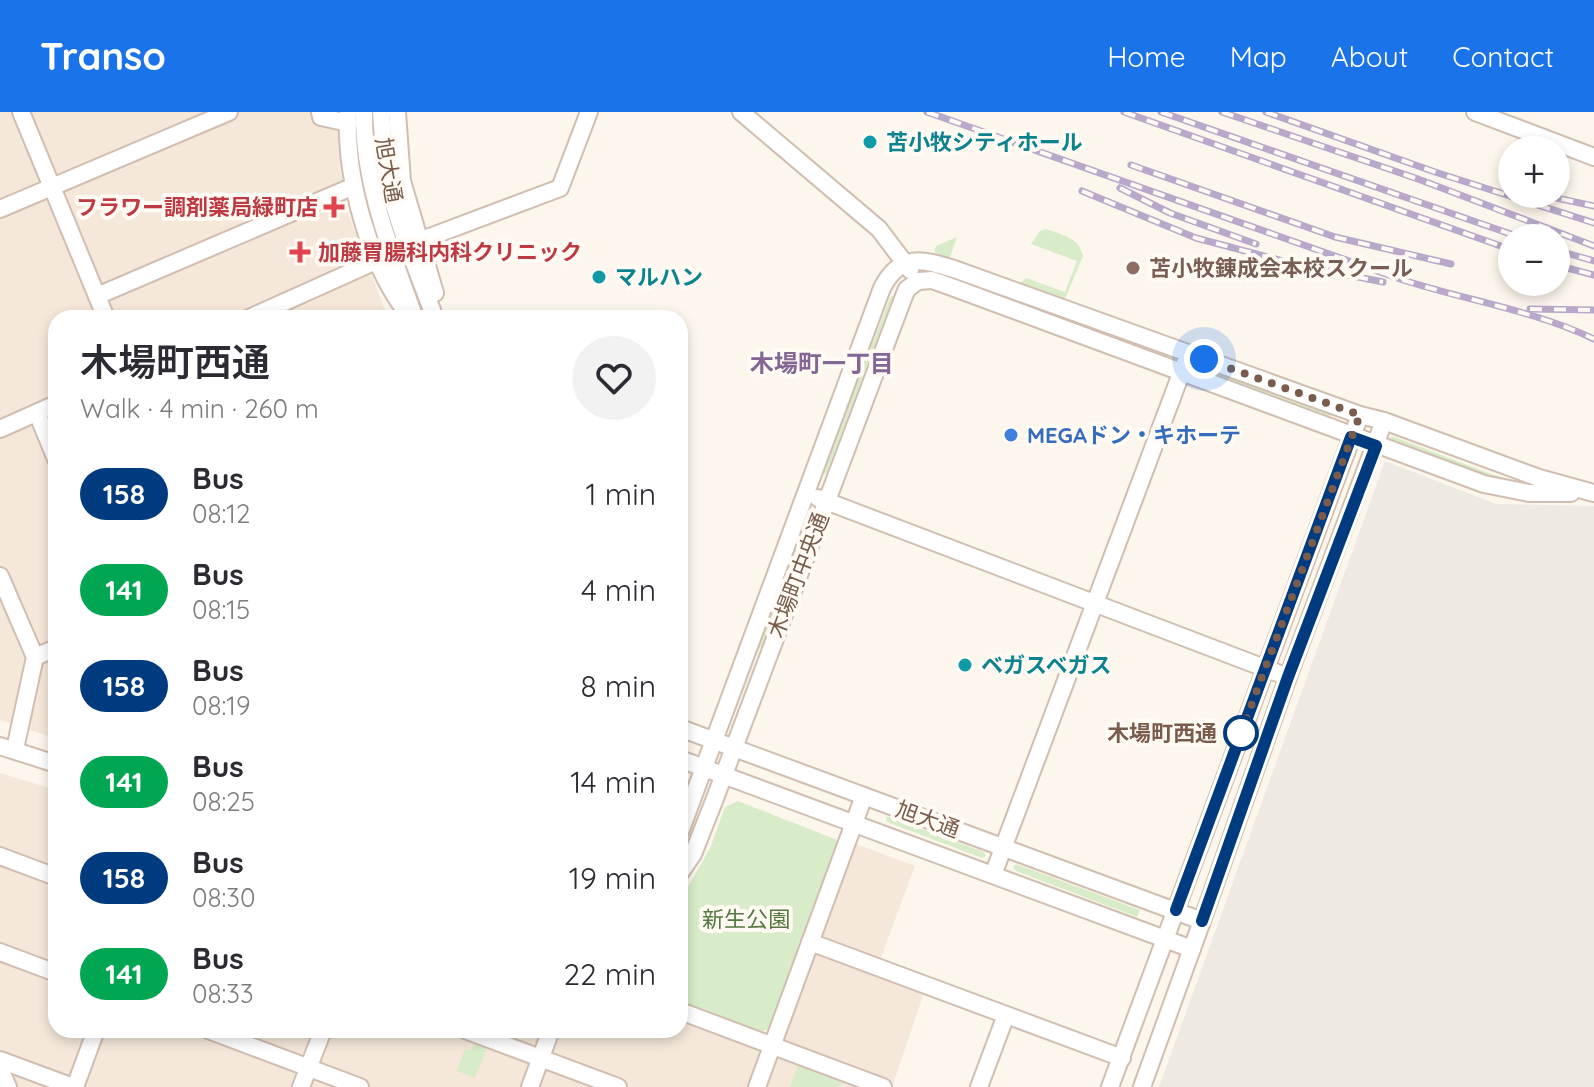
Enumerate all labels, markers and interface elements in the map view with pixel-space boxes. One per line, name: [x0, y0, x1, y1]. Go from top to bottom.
text: Transo: [40, 32, 166, 80]
text: Home: [1107, 39, 1186, 74]
text: Map: [1230, 39, 1287, 74]
text: About: [1331, 39, 1408, 74]
text: Contact: [1452, 39, 1554, 74]
place label: 苫小牧シティホール: [886, 128, 1083, 156]
marker: 苫小牧シティホール: [861, 133, 879, 151]
street label: 旭大通: [369, 135, 409, 205]
map controls: [1498, 136, 1570, 296]
button: +: [1498, 136, 1570, 208]
place label: フラワー調剤薬局緑町店: [76, 193, 318, 221]
marker: フラワー調剤薬局緑町店: [325, 198, 343, 216]
button: −: [1498, 224, 1570, 296]
place label: 加藤胃腸科内科クリニック: [318, 238, 582, 266]
marker: 加藤胃腸科内科クリニック: [289, 241, 311, 263]
place label: 苫小牧錬成会本校スクール: [1149, 254, 1413, 282]
marker: 苫小牧錬成会本校スクール: [1124, 259, 1142, 277]
place label: マルハン: [615, 263, 703, 291]
marker: マルハン: [590, 268, 608, 286]
button: heart: [572, 336, 656, 420]
text: 木場町西通: [80, 338, 270, 386]
your location: [1184, 339, 1224, 379]
district label: 木場町一丁目: [750, 348, 894, 378]
text: Walk · 4 min · 260 m: [80, 392, 319, 425]
place label: MEGAドン・キホーテ: [1027, 421, 1241, 449]
marker: MEGAドン・キホーテ: [1002, 426, 1020, 444]
text: Bus: [192, 459, 244, 497]
text: 1 min: [586, 475, 656, 513]
text: 158: [103, 476, 145, 511]
text: 08:12: [192, 497, 250, 530]
street label: 木場町中央通: [761, 508, 835, 642]
text: Bus: [192, 555, 244, 593]
text: 4 min: [581, 571, 656, 609]
text: 141: [105, 572, 143, 607]
text: 08:15: [192, 593, 250, 626]
text: Bus: [192, 651, 244, 689]
place label: ベガスベガス: [981, 651, 1111, 679]
marker: ベガスベガス: [956, 656, 974, 674]
text: 8 min: [580, 667, 656, 705]
text: 158: [103, 668, 145, 703]
text: 08:19: [192, 689, 251, 722]
marker: 木場町西通: [1224, 716, 1258, 750]
place label: 木場町西通: [1107, 719, 1217, 747]
text: Bus: [192, 747, 244, 785]
text: 14 min: [570, 763, 656, 801]
text: 141: [105, 764, 143, 799]
text: 08:25: [192, 785, 255, 818]
street label: 旭大通: [892, 795, 964, 843]
text: Bus: [192, 843, 244, 881]
text: 19 min: [569, 859, 656, 897]
text: 158: [103, 860, 145, 895]
text: 08:30: [192, 881, 255, 914]
park label: 新生公園: [702, 905, 790, 933]
text: Bus: [192, 939, 244, 977]
text: 22 min: [563, 955, 656, 993]
text: 141: [105, 956, 143, 991]
text: 08:33: [192, 977, 254, 1010]

